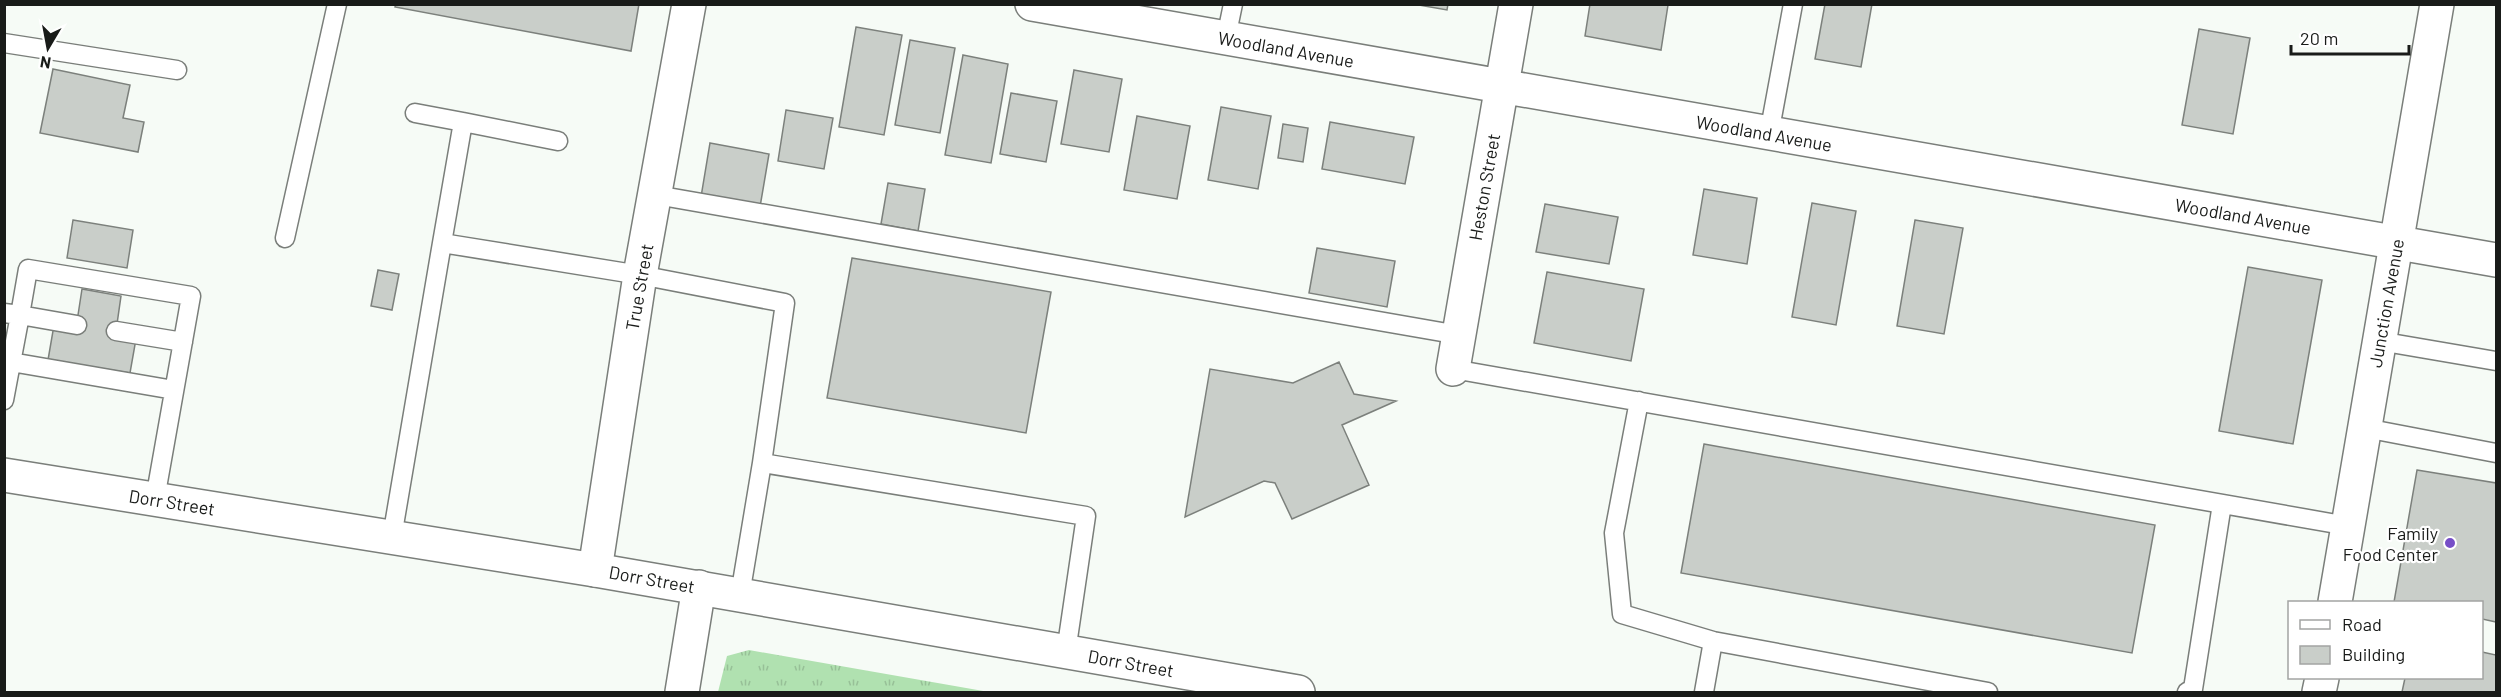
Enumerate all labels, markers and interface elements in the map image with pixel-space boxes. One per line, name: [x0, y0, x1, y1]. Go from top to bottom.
north arrow: [18, 18, 78, 78]
scale bar: [2291, 18, 2410, 56]
street label: Woodland Avenue: [1216, 26, 1356, 72]
text: 20 m: [2300, 27, 2338, 49]
text: N: [38, 53, 52, 74]
street label: Woodland Avenue: [1694, 110, 1834, 156]
street label: Heston Street: [1464, 132, 1504, 242]
street label: Woodland Avenue: [2173, 193, 2313, 239]
street label: Junction Avenue: [2364, 237, 2408, 369]
street label: True Street: [621, 242, 657, 332]
street label: Dorr Street: [127, 484, 217, 520]
place label: Family Food Center: [2343, 522, 2438, 565]
marker: Family Food Center: [2443, 536, 2457, 550]
street label: Dorr Street: [607, 561, 697, 597]
legend: [2288, 601, 2483, 679]
text: Road: [2342, 613, 2382, 635]
text: Building: [2342, 643, 2405, 665]
street label: Dorr Street: [1086, 645, 1176, 681]

